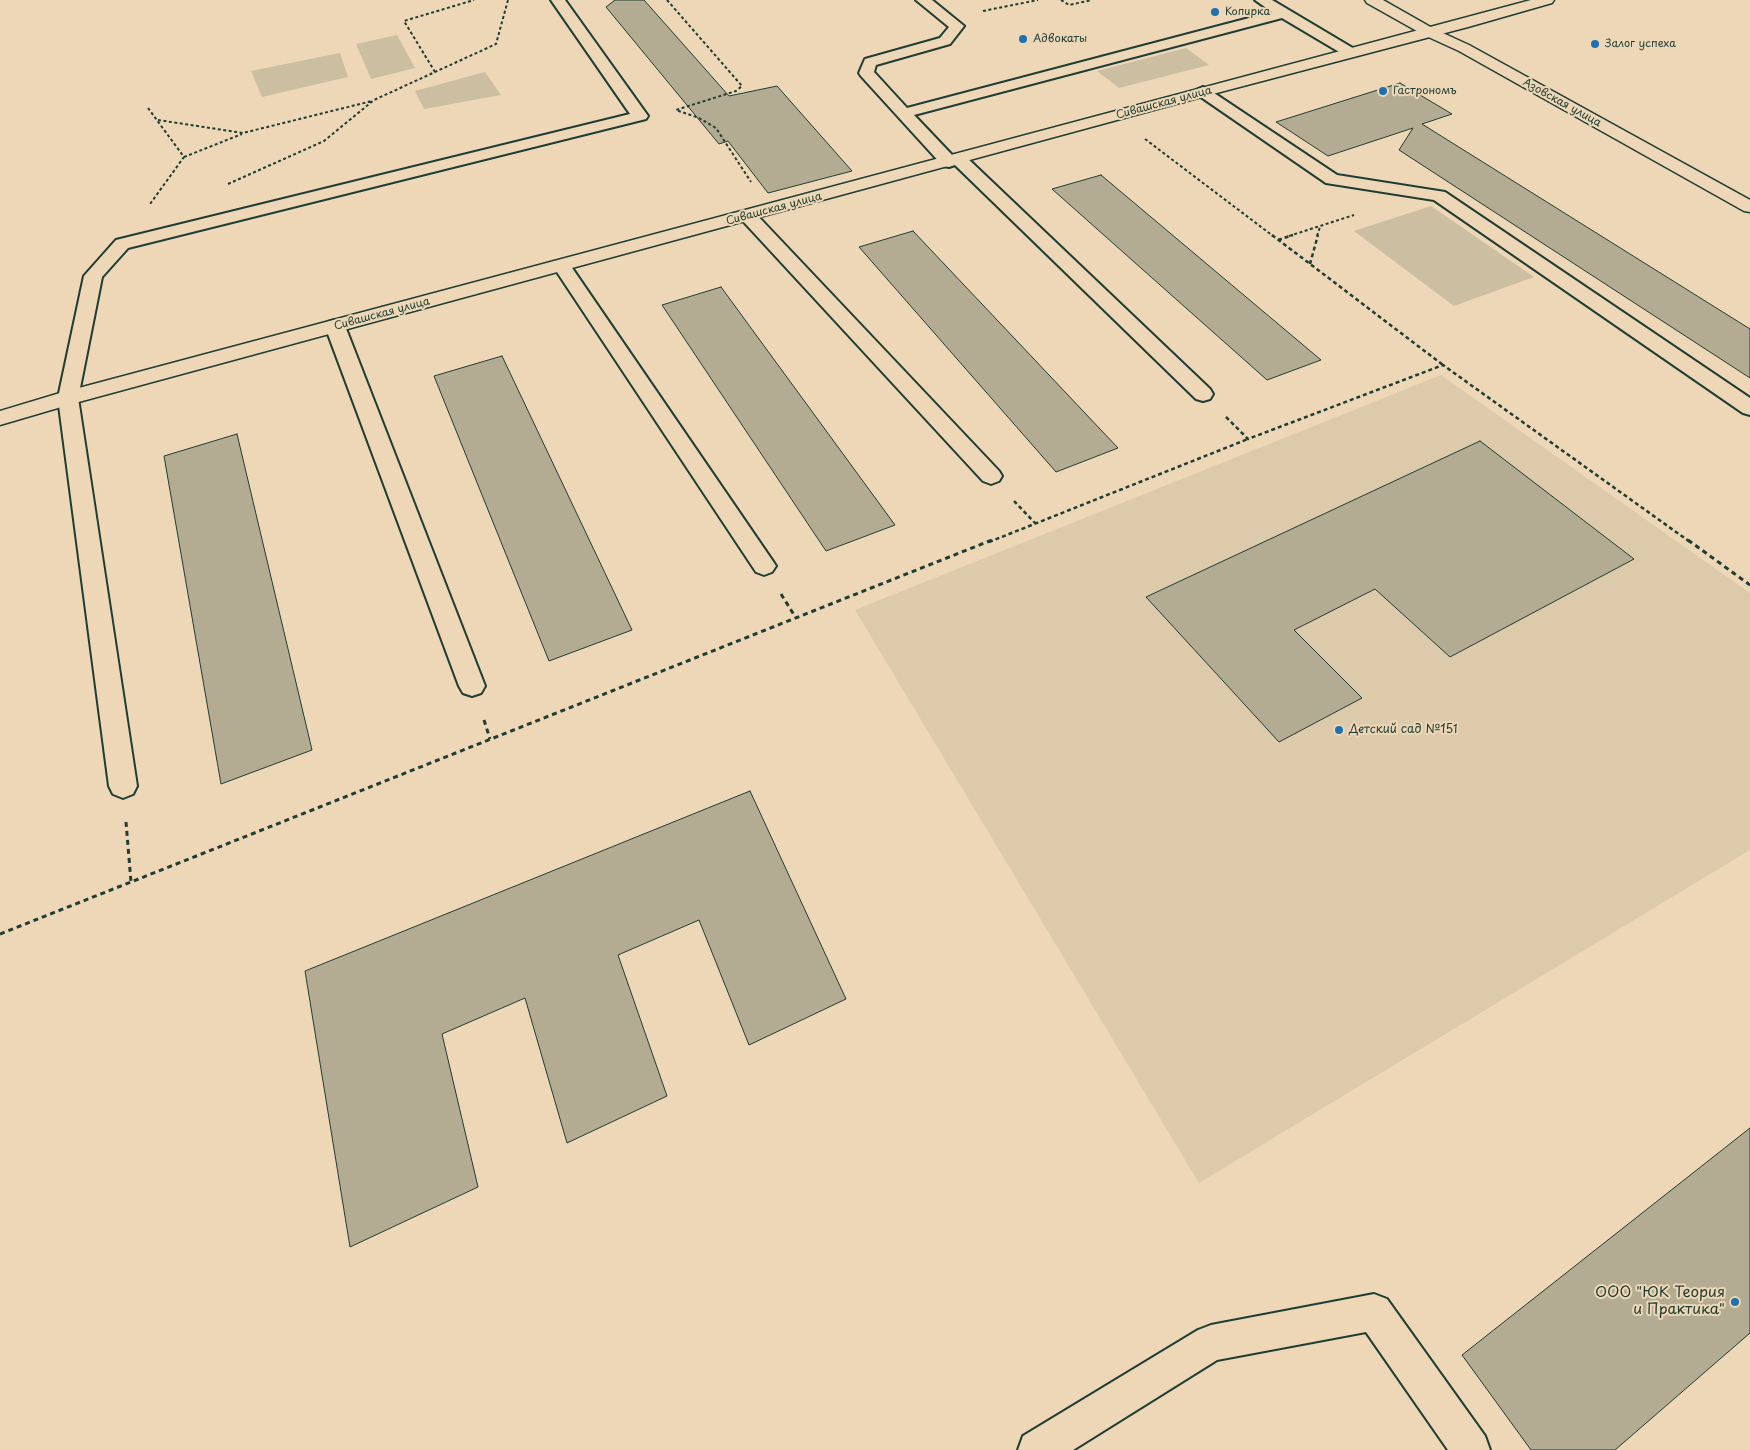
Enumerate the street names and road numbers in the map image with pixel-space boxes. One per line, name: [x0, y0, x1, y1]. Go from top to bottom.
street label: Азовская улица: [1520, 76, 1604, 130]
street label: Сивашская улица: [1115, 84, 1213, 122]
street label: Сивашская улица: [725, 190, 823, 228]
street label: Сивашская улица: [333, 295, 431, 333]

